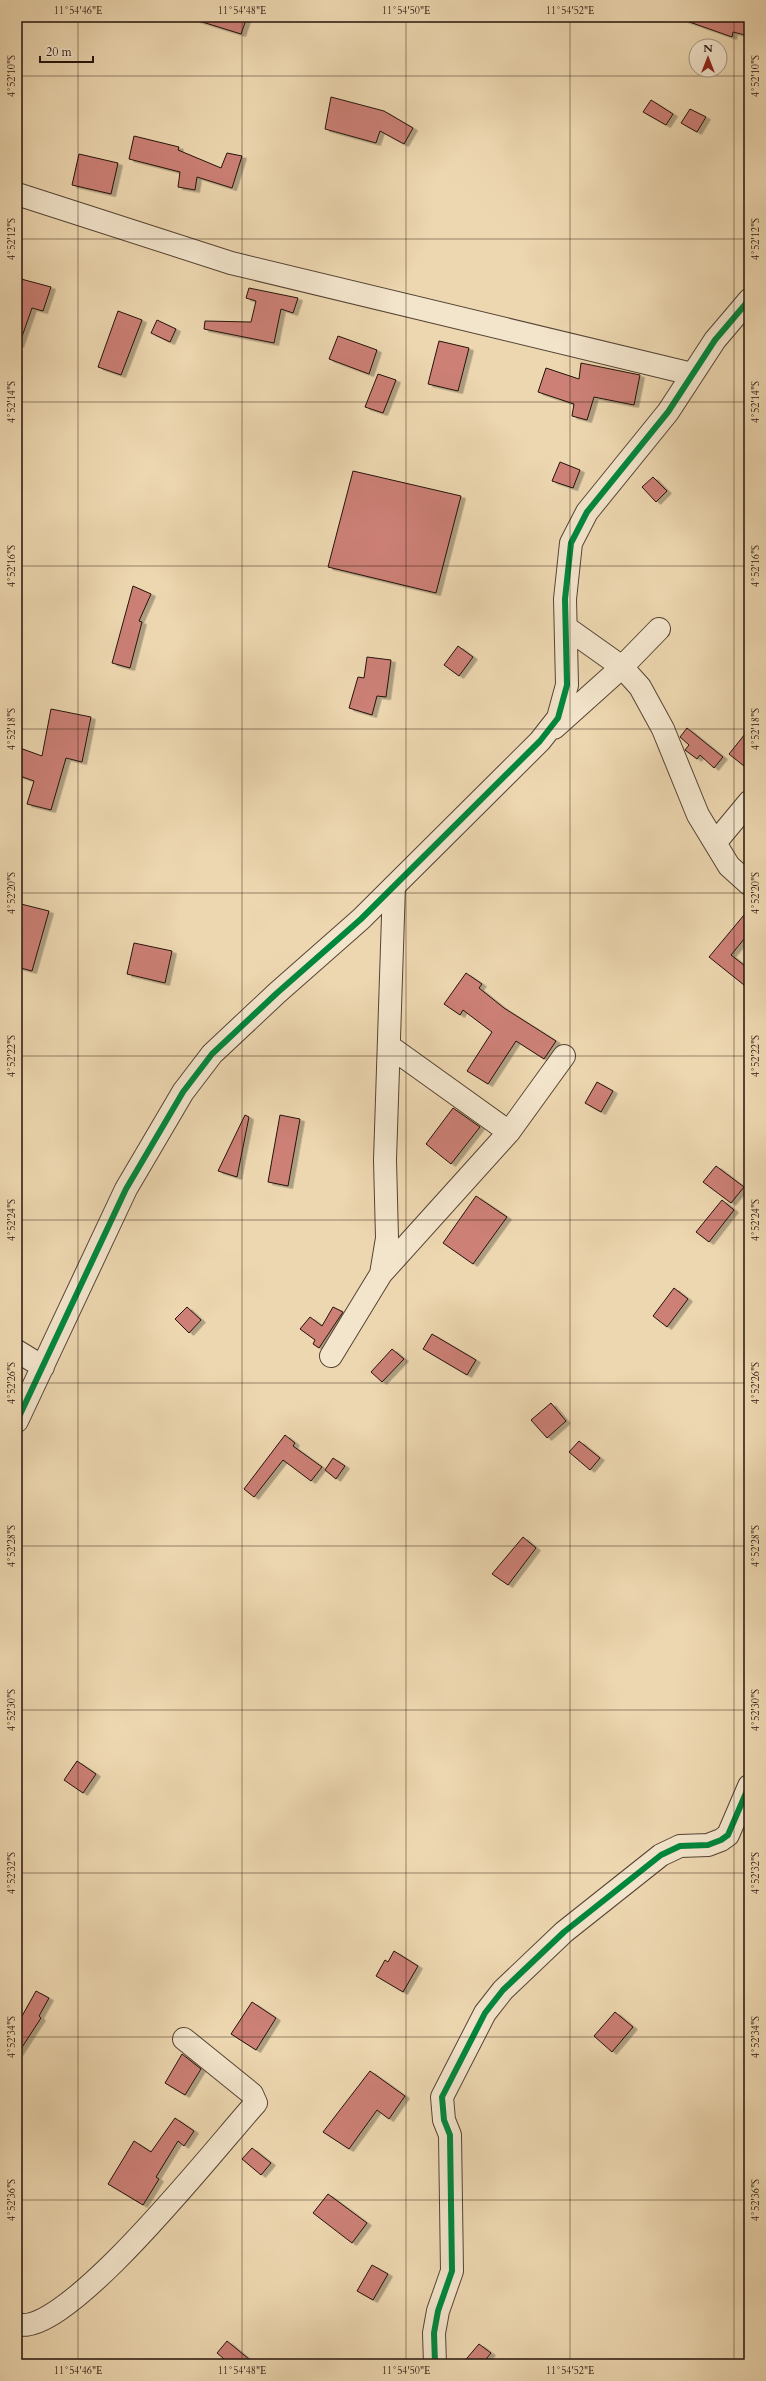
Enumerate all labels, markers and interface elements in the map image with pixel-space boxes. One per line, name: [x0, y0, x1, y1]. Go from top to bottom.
text: 11°54'46"E: [54, 4, 102, 18]
text: 11°54'48"E: [218, 4, 266, 18]
text: 11°54'50"E: [382, 4, 430, 18]
text: 11°54'52"E: [546, 4, 594, 18]
scale bar: [40, 38, 93, 64]
north arrow: [688, 38, 728, 78]
text: N: [703, 41, 713, 56]
text: 20 m: [46, 44, 73, 60]
text: 4°52'10"S: [5, 55, 19, 97]
text: 4°52'10"S: [749, 55, 763, 97]
text: 4°52'12"S: [5, 218, 19, 260]
text: 4°52'12"S: [749, 218, 763, 260]
text: 4°52'14"S: [5, 381, 19, 423]
text: 4°52'14"S: [749, 381, 763, 423]
text: 4°52'16"S: [5, 545, 19, 587]
text: 4°52'16"S: [749, 545, 763, 587]
text: 4°52'18"S: [5, 708, 19, 750]
text: 4°52'18"S: [749, 708, 763, 750]
text: 4°52'20"S: [5, 872, 19, 914]
text: 4°52'20"S: [749, 872, 763, 914]
text: 4°52'22"S: [5, 1035, 19, 1077]
text: 4°52'22"S: [749, 1035, 763, 1077]
text: 4°52'24"S: [5, 1199, 19, 1241]
text: 4°52'24"S: [749, 1199, 763, 1241]
text: 4°52'26"S: [5, 1362, 19, 1404]
text: 4°52'26"S: [749, 1362, 763, 1404]
text: 4°52'28"S: [5, 1525, 19, 1567]
text: 4°52'28"S: [749, 1525, 763, 1567]
text: 4°52'30"S: [5, 1689, 19, 1731]
text: 4°52'30"S: [749, 1689, 763, 1731]
text: 4°52'32"S: [5, 1852, 19, 1894]
text: 4°52'32"S: [749, 1852, 763, 1894]
text: 4°52'34"S: [5, 2016, 19, 2058]
text: 4°52'34"S: [749, 2016, 763, 2058]
text: 4°52'36"S: [5, 2179, 19, 2221]
text: 4°52'36"S: [749, 2179, 763, 2221]
text: 11°54'46"E: [54, 2364, 102, 2378]
text: 11°54'48"E: [218, 2364, 266, 2378]
text: 11°54'50"E: [382, 2364, 430, 2378]
text: 11°54'52"E: [546, 2364, 594, 2378]

